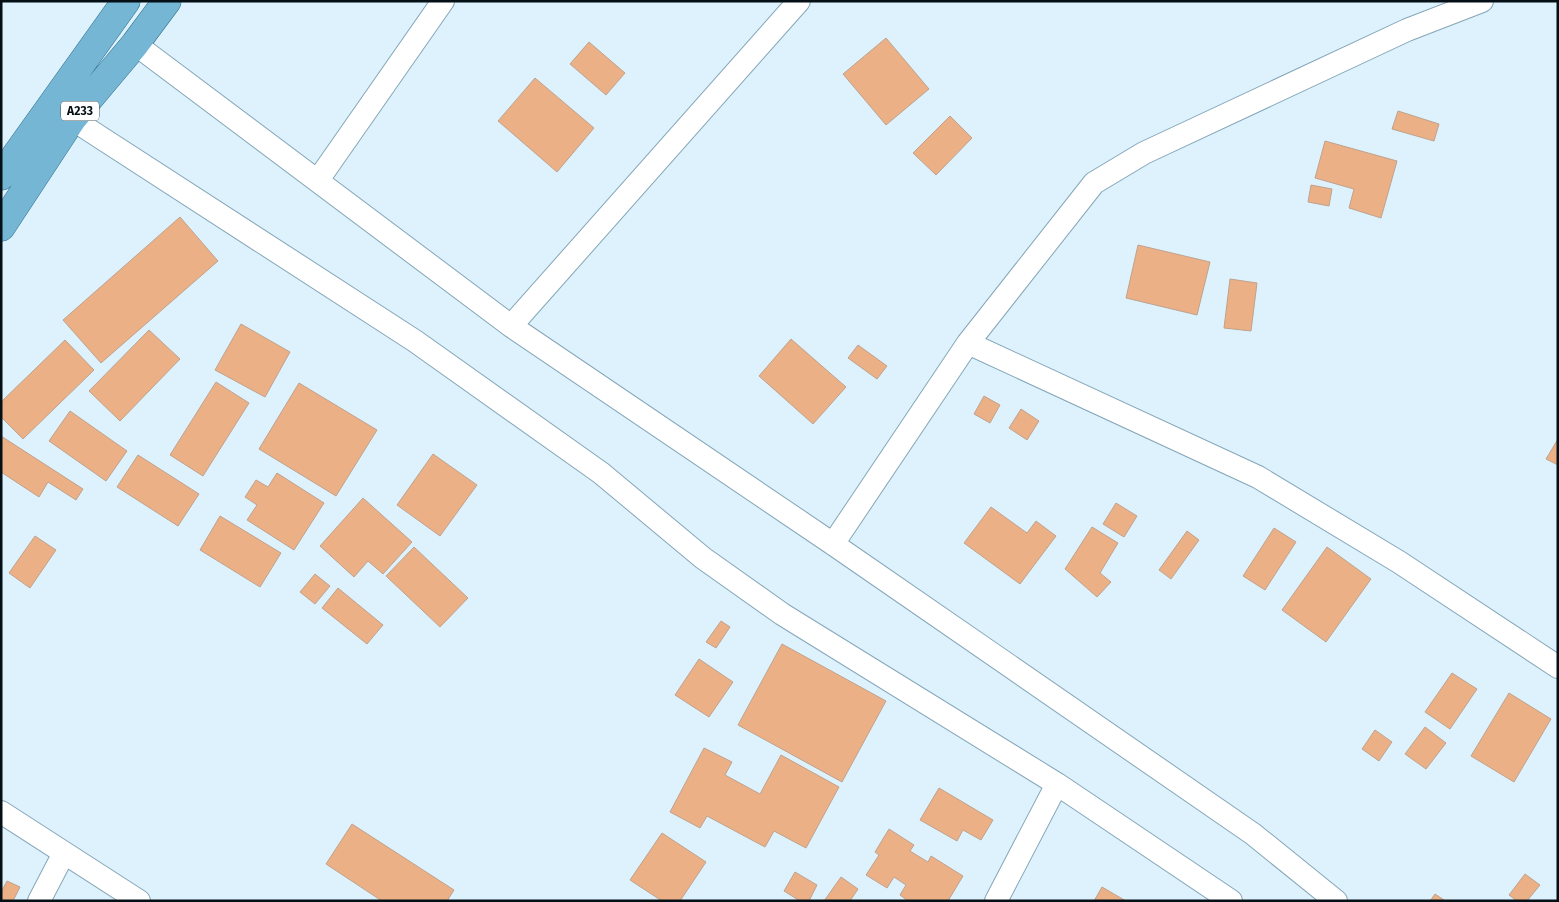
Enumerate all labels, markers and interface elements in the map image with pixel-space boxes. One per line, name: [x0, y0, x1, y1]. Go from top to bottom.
road number: A233: [61, 102, 99, 120]

